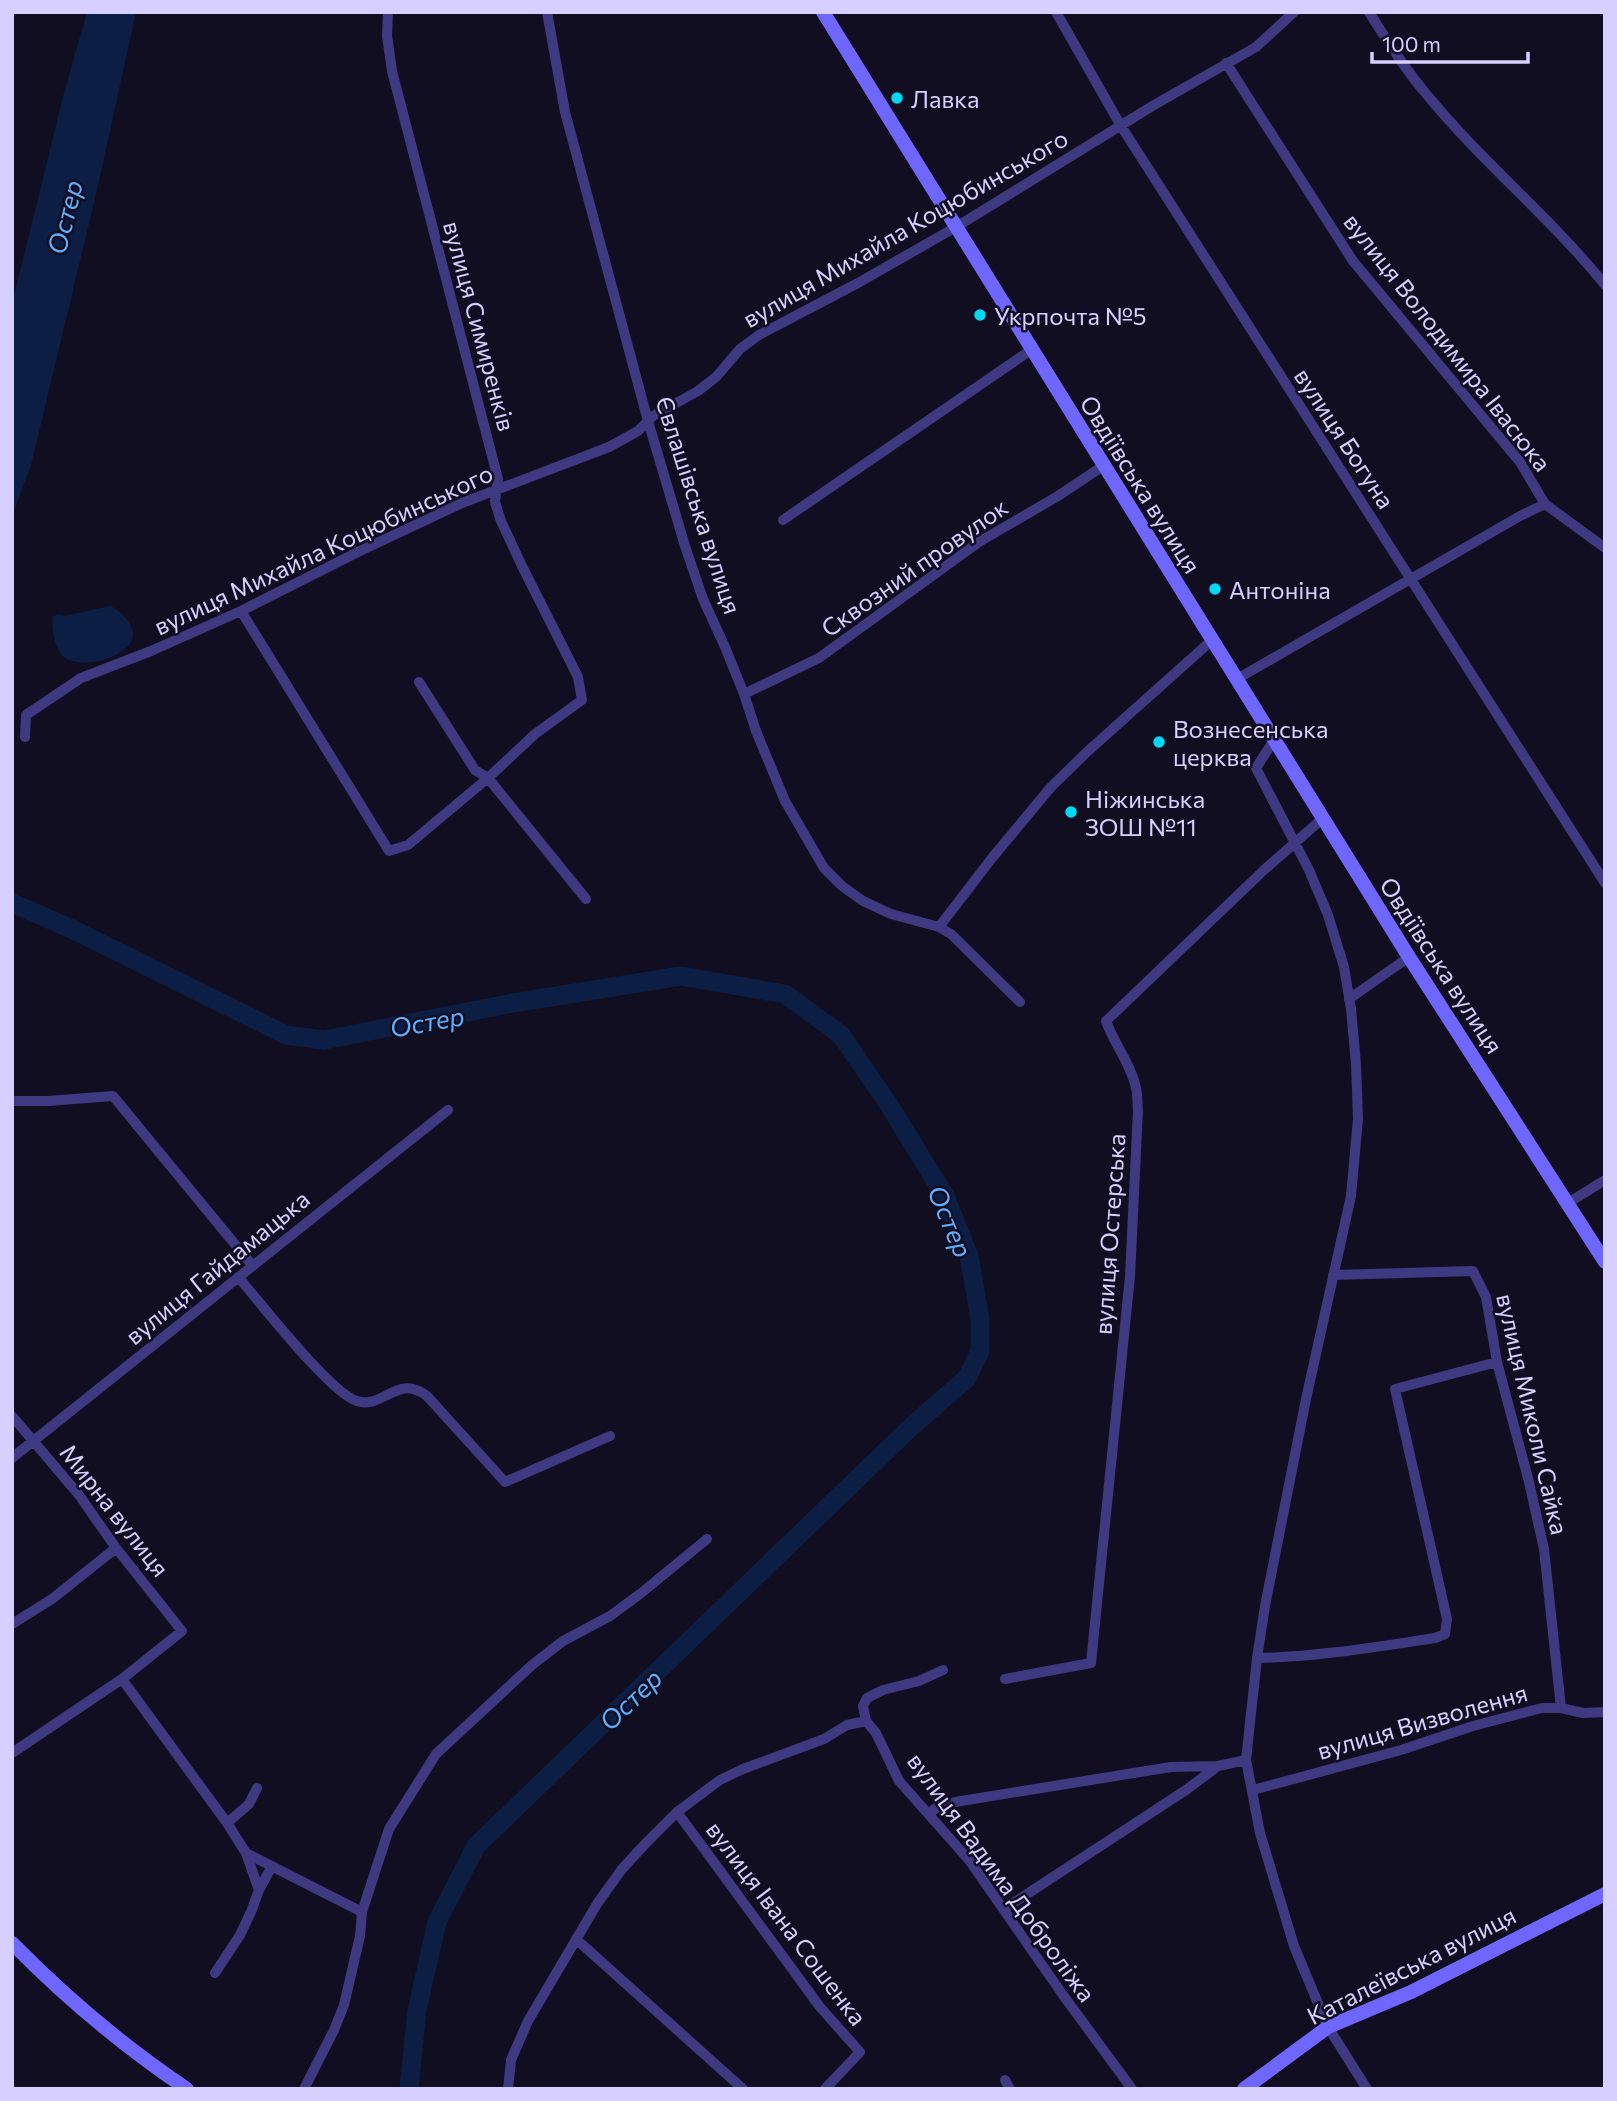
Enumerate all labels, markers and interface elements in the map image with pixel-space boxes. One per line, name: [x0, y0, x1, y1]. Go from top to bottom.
scale bar: [1372, 21, 1528, 65]
text: 100 m: [1382, 31, 1441, 56]
place label: Лавка: [911, 84, 980, 113]
marker: Лавка: [889, 90, 905, 106]
street label: вулиця Михайла Коцюбинського: [737, 123, 1073, 333]
water label: Остер: [40, 177, 88, 257]
street label: вулиця Володимира Івасюка: [1338, 207, 1558, 477]
street label: вулиця Симиренків: [438, 218, 522, 434]
place label: Укрпочта №5: [994, 301, 1147, 330]
marker: Укрпочта №5: [972, 307, 988, 323]
street label: вулиця Богуна: [1289, 362, 1401, 514]
street label: Овдіївська вулиця: [1075, 390, 1207, 578]
street label: Євлашівська вулиця: [650, 393, 748, 617]
street label: вулиця Михайла Коцюбинського: [149, 458, 497, 640]
street label: Сквозний провулок: [815, 492, 1013, 642]
place label: Антоніна: [1229, 575, 1331, 604]
marker: Антоніна: [1207, 581, 1223, 597]
place label: Вознесенська церква: [1173, 714, 1328, 771]
marker: Вознесенська церква: [1151, 734, 1167, 750]
place label: Ніжинська ЗОШ №11: [1085, 784, 1205, 841]
marker: Ніжинська ЗОШ №11: [1063, 804, 1079, 820]
street label: Овдіївська вулиця: [1374, 871, 1510, 1059]
water label: Остер: [387, 999, 467, 1043]
street label: вулиця Остерська: [1087, 1132, 1131, 1336]
water label: Остер: [922, 1180, 980, 1262]
street label: вулиця Гайдамацька: [119, 1184, 315, 1350]
street label: вулиця Миколи Сайка: [1491, 1291, 1575, 1537]
street label: Мирна вулиця: [54, 1438, 176, 1582]
water label: Остер: [592, 1662, 668, 1736]
street label: вулиця Визволення: [1314, 1677, 1530, 1765]
street label: вулиця Вадима Доброліжа: [902, 1747, 1102, 2007]
street label: вулиця Івана Сошенка: [701, 1815, 873, 2031]
street label: Каталеївська вулиця: [1302, 1900, 1520, 2030]

